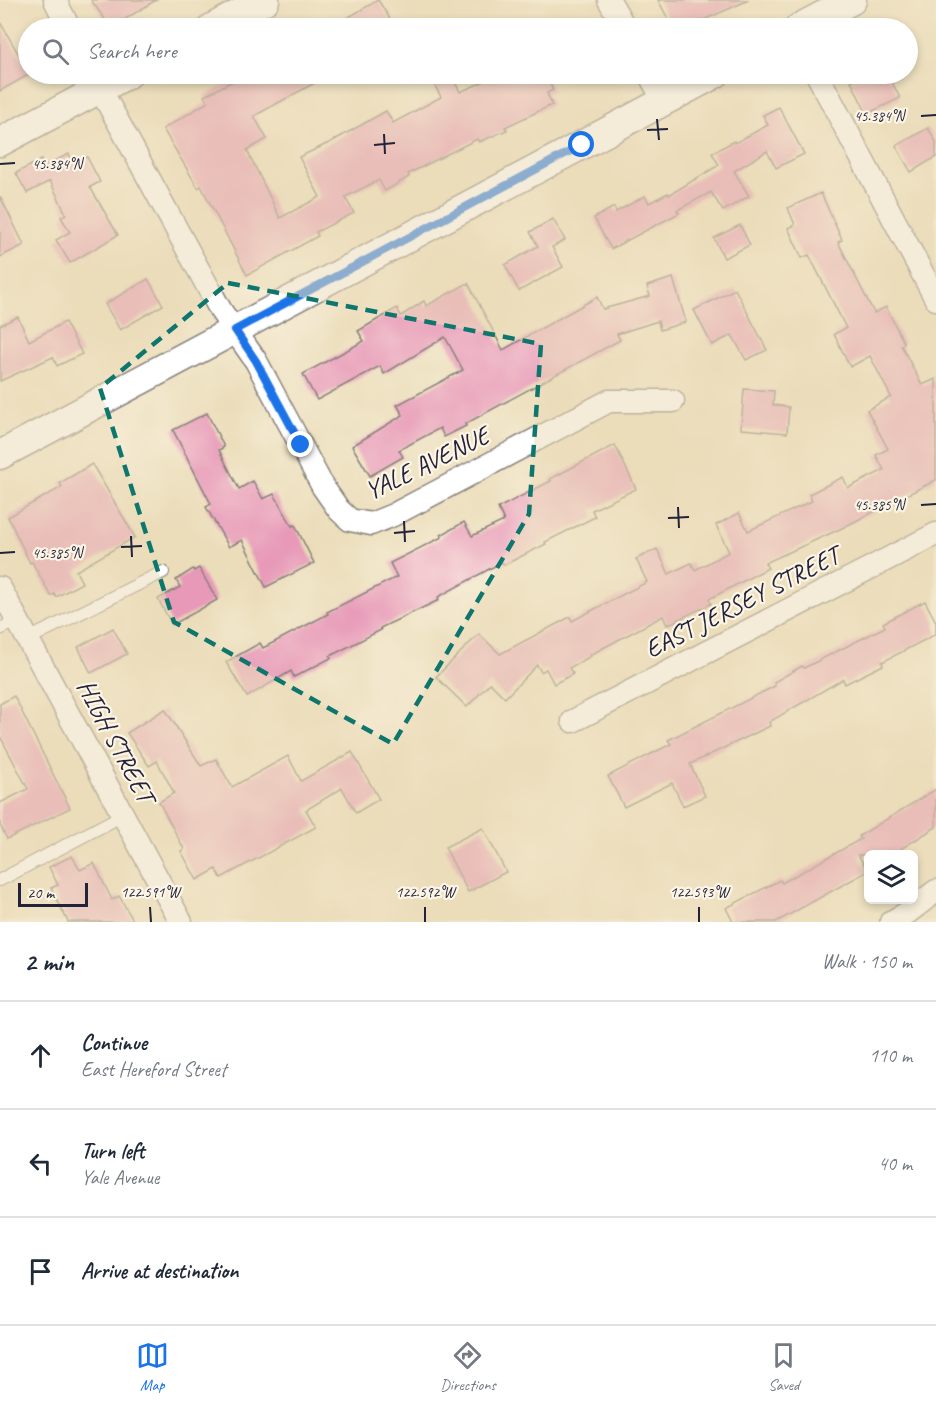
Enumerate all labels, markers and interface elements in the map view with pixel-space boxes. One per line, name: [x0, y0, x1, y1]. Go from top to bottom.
search box: [18, 18, 918, 84]
icon: search: [39, 35, 72, 68]
text: Search here: [87, 37, 177, 65]
text: 45.384°N: [854, 107, 907, 126]
route start: [568, 131, 594, 157]
text: 45.384°N: [32, 155, 85, 174]
street label: YALE AVENUE: [359, 417, 498, 507]
route end: [287, 431, 313, 457]
text: 45.385°N: [854, 496, 907, 515]
street label: EAST JERSEY STREET: [639, 536, 849, 665]
text: 45.385°N: [32, 544, 85, 563]
street label: HIGH STREET: [70, 674, 165, 813]
map controls: [864, 850, 918, 904]
button: layers: [864, 850, 918, 904]
scale bar: [18, 880, 88, 908]
text: 20 m: [27, 883, 54, 903]
text: 122.591°W: [121, 883, 182, 902]
text: 122.592°W: [396, 883, 457, 902]
text: 122.593°W: [670, 883, 731, 902]
text: 2 min: [24, 945, 74, 978]
text: Walk · 150 m: [822, 949, 912, 974]
text: Continue: [81, 1029, 147, 1057]
icon: ahead: [24, 1039, 57, 1072]
text: 110 m: [869, 1043, 912, 1068]
text: East Hereford Street: [81, 1057, 226, 1082]
text: Turn left: [81, 1137, 145, 1165]
icon: left: [24, 1147, 57, 1180]
text: 40 m: [878, 1151, 912, 1176]
text: Yale Avenue: [81, 1165, 159, 1190]
icon: arrive: [24, 1255, 57, 1288]
text: Arrive at destination: [81, 1257, 238, 1285]
tab: Map: [136, 1339, 169, 1395]
tab: Directions: [440, 1339, 496, 1395]
tab: Saved: [767, 1339, 800, 1395]

